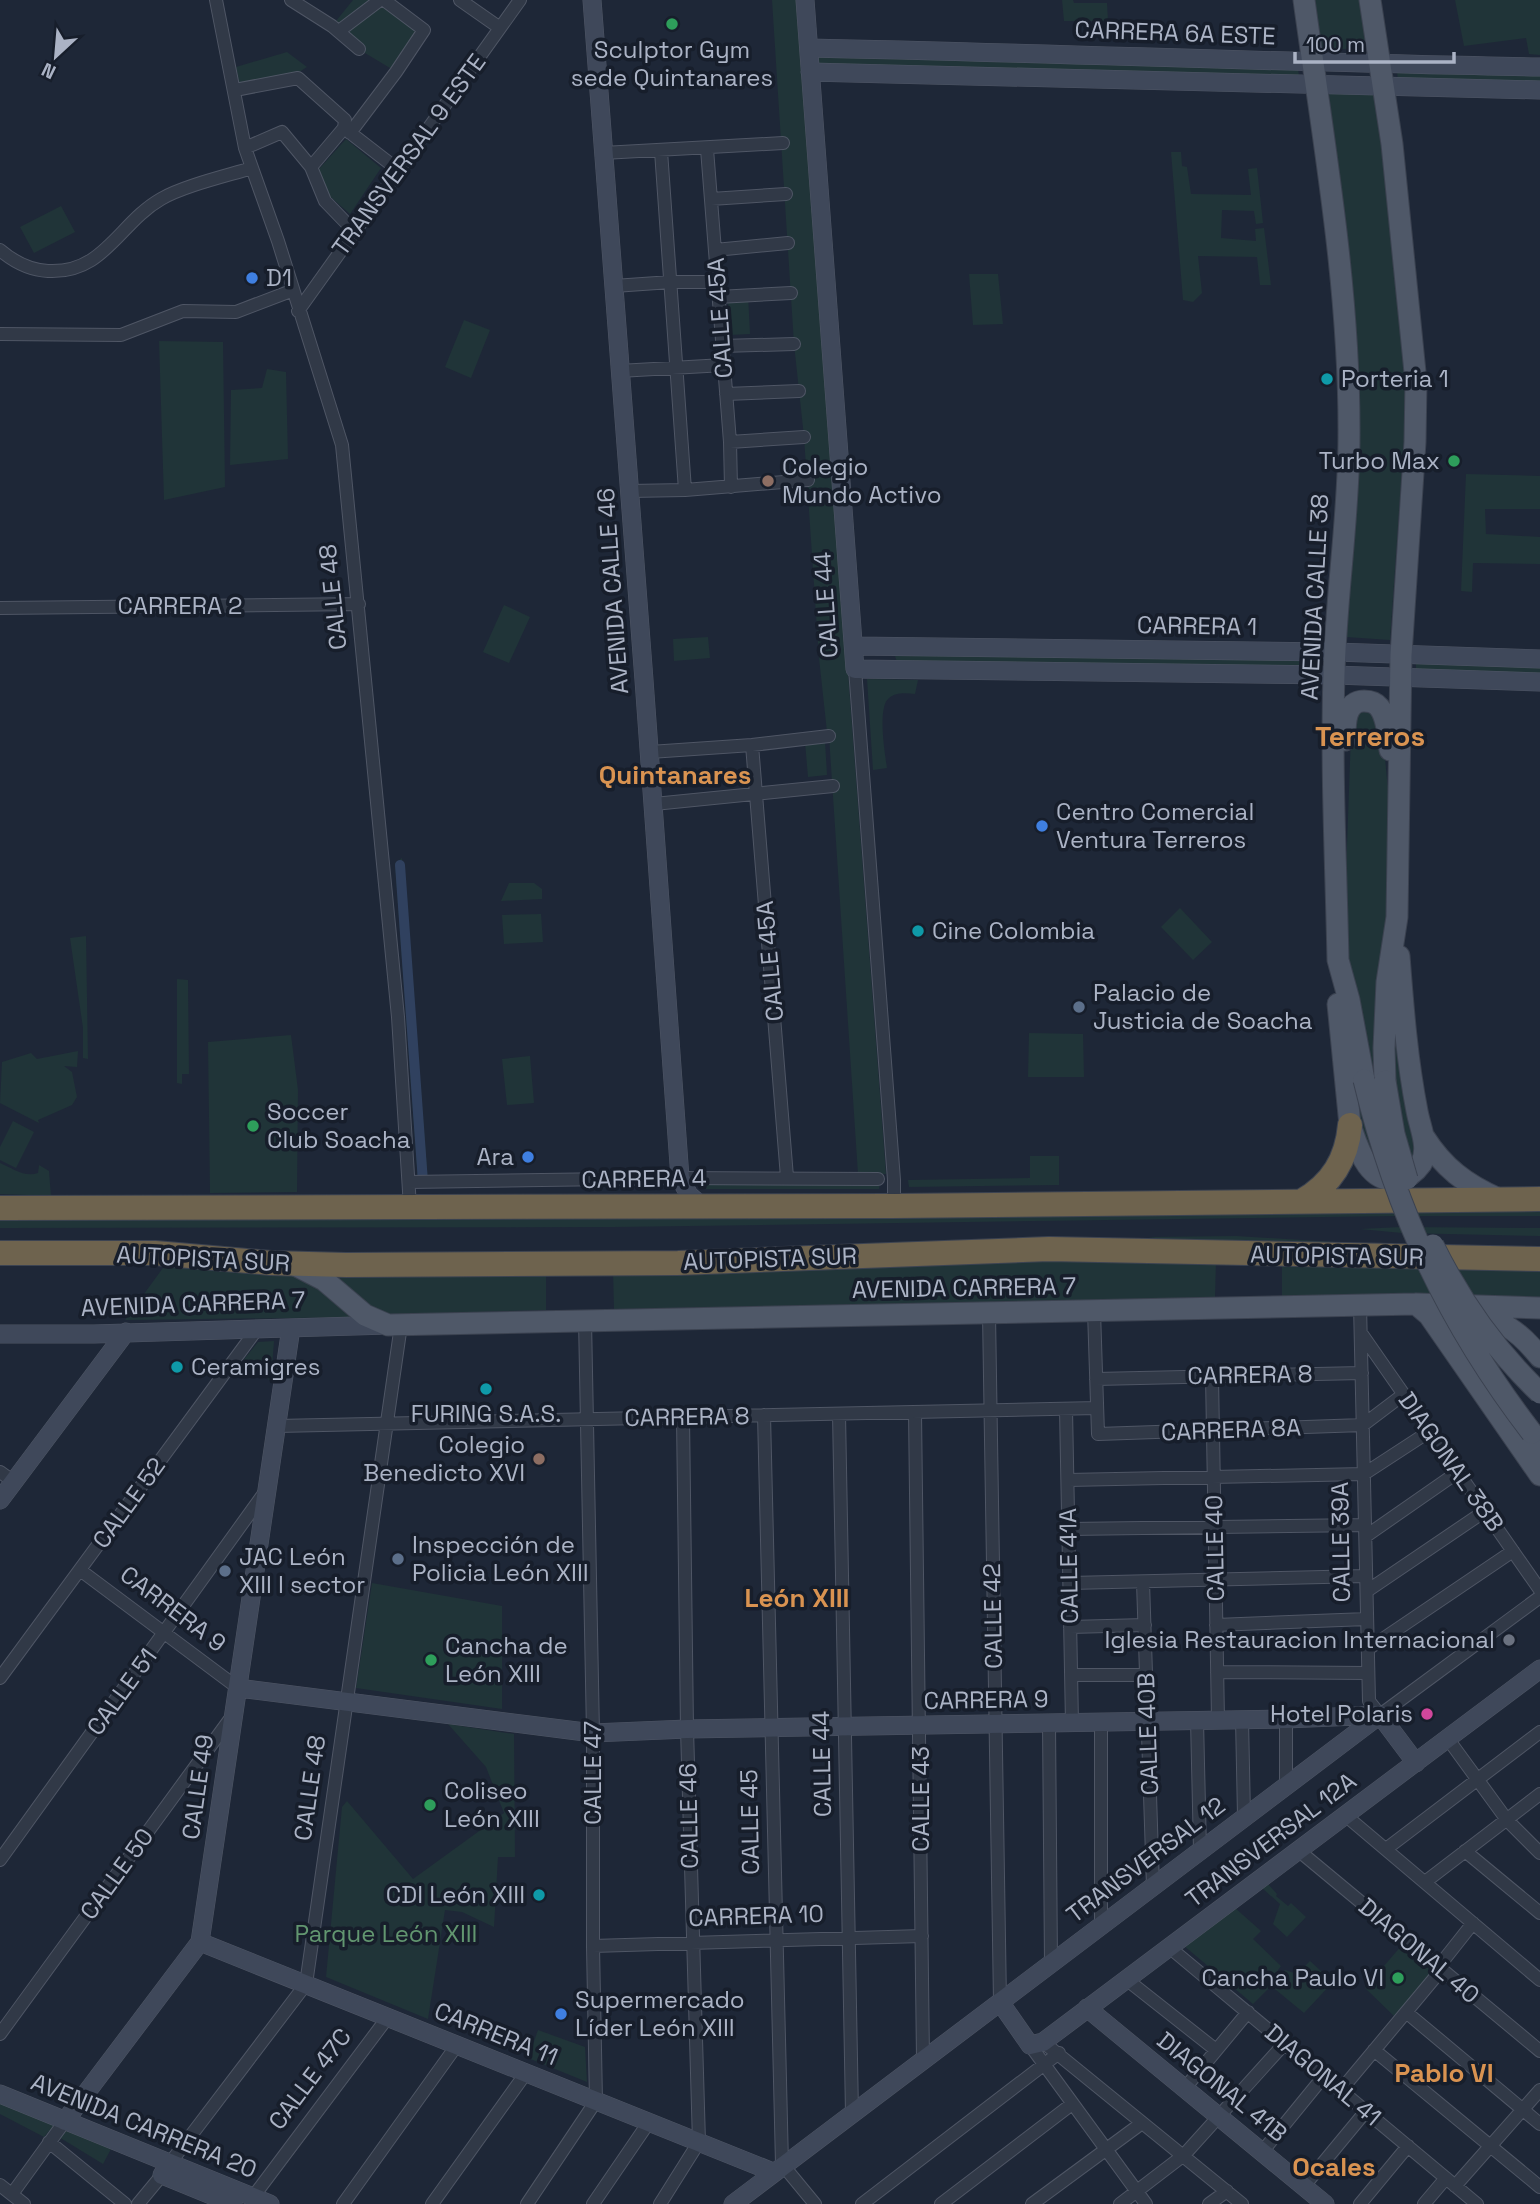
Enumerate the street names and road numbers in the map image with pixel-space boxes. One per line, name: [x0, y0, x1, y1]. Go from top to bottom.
street label: CARRERA 6A ESTE: [1074, 14, 1276, 51]
street label: TRANSVERSAL 9 ESTE: [325, 47, 492, 262]
street label: CALLE 45A: [700, 257, 739, 379]
street label: AVENIDA CALLE 46: [590, 487, 635, 695]
street label: AVENIDA CALLE 38: [1294, 493, 1335, 701]
street label: CALLE 48: [312, 543, 353, 651]
street label: CALLE 44: [806, 551, 845, 659]
street label: CARRERA 2: [118, 590, 242, 621]
street label: CARRERA 1: [1137, 609, 1257, 642]
street label: CALLE 45A: [749, 900, 790, 1023]
street label: CARRERA 4: [581, 1162, 707, 1195]
street label: AUTOPISTA SUR: [116, 1238, 291, 1279]
street label: AUTOPISTA SUR: [1250, 1238, 1424, 1273]
street label: AUTOPISTA SUR: [683, 1240, 857, 1277]
street label: AVENIDA CARRERA 7: [851, 1270, 1076, 1305]
street label: AVENIDA CARRERA 7: [80, 1284, 306, 1323]
street label: CARRERA 8: [1187, 1358, 1313, 1391]
street label: DIAGONAL 38B: [1392, 1386, 1511, 1538]
street label: CARRERA 8: [624, 1400, 750, 1433]
street label: CARRERA 8A: [1160, 1412, 1302, 1447]
street label: CALLE 52: [85, 1451, 172, 1554]
street label: CALLE 39A: [1324, 1481, 1357, 1603]
street label: CALLE 40: [1198, 1494, 1231, 1602]
street label: CALLE 41A: [1052, 1508, 1085, 1624]
street label: CARRERA 9: [114, 1559, 233, 1659]
street label: CALLE 42: [976, 1563, 1009, 1669]
street label: CALLE 51: [80, 1642, 164, 1741]
street label: CALLE 40B: [1130, 1672, 1165, 1796]
street label: CARRERA 9: [923, 1683, 1049, 1716]
street label: CALLE 44: [805, 1711, 838, 1817]
street label: CALLE 47: [577, 1721, 608, 1825]
street label: CALLE 49: [175, 1732, 220, 1842]
street label: CALLE 48: [287, 1733, 332, 1843]
street label: CALLE 43: [905, 1746, 936, 1852]
street label: CALLE 46: [672, 1763, 705, 1869]
street label: TRANSVERSAL 12A: [1179, 1765, 1362, 1914]
street label: CALLE 45: [733, 1769, 766, 1875]
street label: TRANSVERSAL 12: [1060, 1790, 1231, 1929]
street label: CALLE 50: [73, 1822, 160, 1926]
street label: DIAGONAL 40: [1352, 1891, 1486, 2010]
street label: CARRERA 10: [688, 1898, 824, 1933]
street label: CARRERA 11: [430, 1995, 562, 2072]
street label: DIAGONAL 41: [1259, 2017, 1388, 2132]
street label: CALLE 47C: [261, 2022, 358, 2136]
street label: DIAGONAL 41B: [1151, 2025, 1294, 2149]
street label: AVENIDA CARRERA 20: [27, 2066, 262, 2185]

